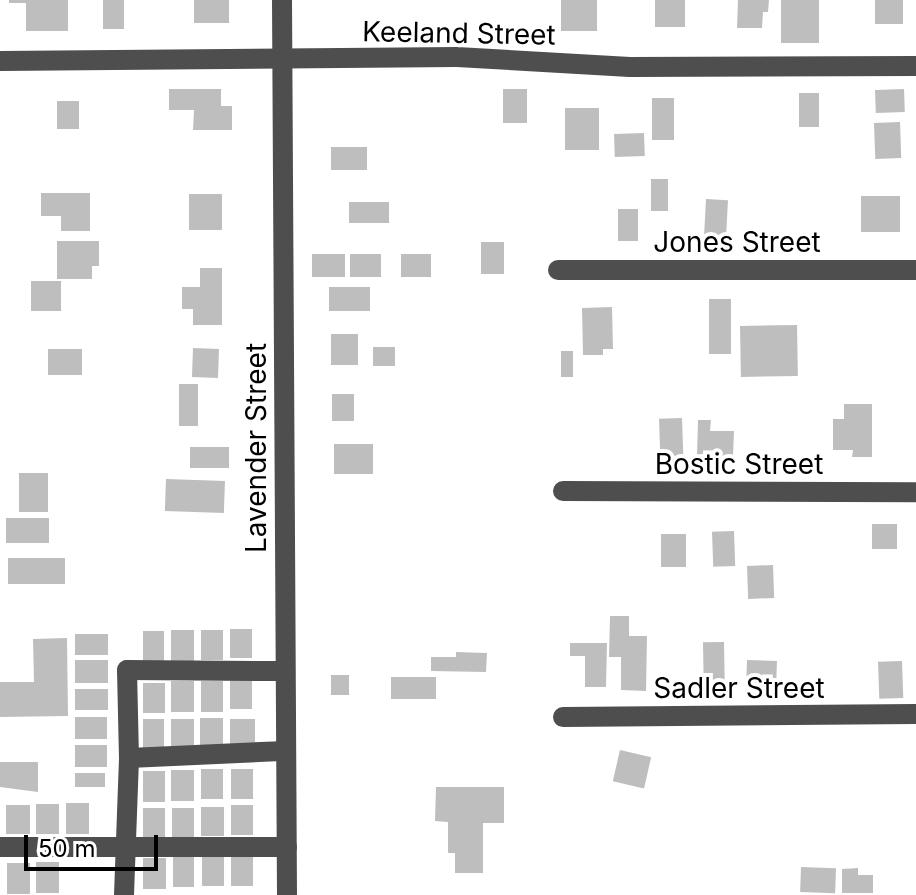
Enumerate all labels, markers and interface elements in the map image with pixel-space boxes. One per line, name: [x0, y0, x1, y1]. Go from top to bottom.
street label: Keeland Street: [362, 15, 556, 51]
street label: Jones Street: [653, 225, 821, 259]
street label: Lavender Street: [239, 343, 273, 553]
street label: Bostic Street: [655, 447, 823, 481]
street label: Sadler Street: [653, 671, 825, 705]
scale bar: [28, 819, 162, 869]
text: 50 m: [38, 834, 96, 863]

